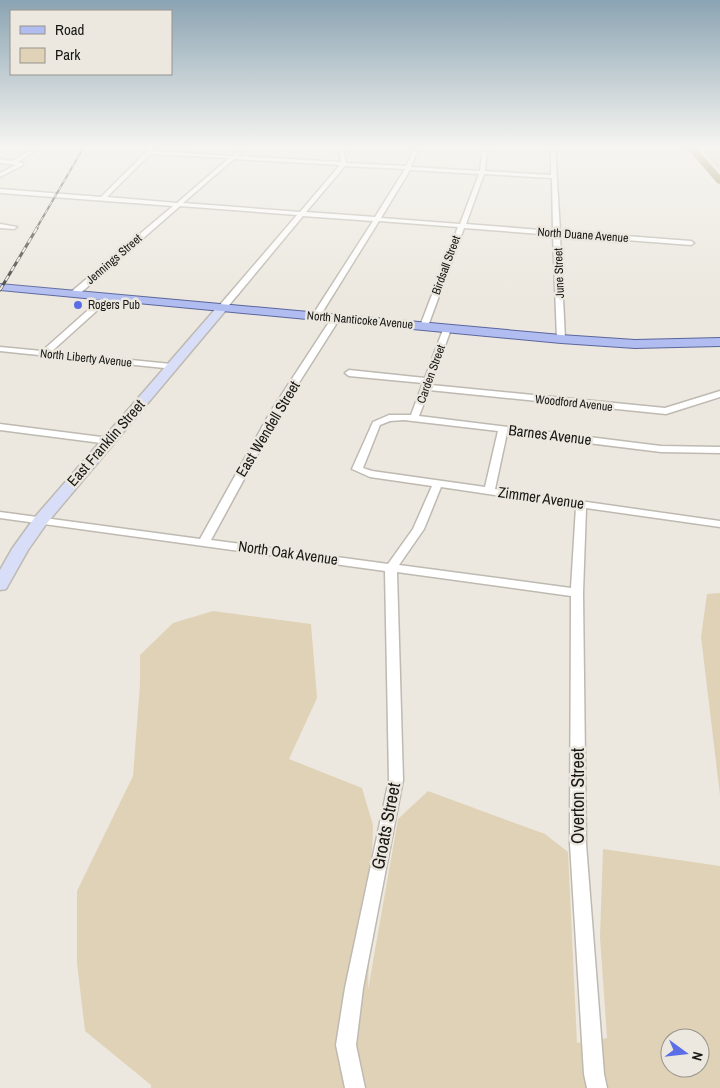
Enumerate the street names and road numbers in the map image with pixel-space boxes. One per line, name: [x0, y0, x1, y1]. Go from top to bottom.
street label: North Duane Avenue: [537, 224, 629, 246]
street label: Jennings Street: [83, 230, 145, 288]
street label: Birdsall Street: [428, 233, 464, 297]
street label: June Street: [550, 247, 568, 298]
street label: North Nanticoke Avenue: [306, 307, 414, 333]
street label: Carden Street: [413, 342, 449, 406]
street label: North Liberty Avenue: [39, 345, 133, 371]
street label: East Wendell Street: [231, 376, 305, 481]
street label: Woodford Avenue: [534, 391, 614, 415]
street label: East Franklin Street: [62, 394, 150, 491]
street label: Barnes Avenue: [507, 419, 593, 450]
street label: Zimmer Avenue: [497, 481, 586, 514]
street label: North Oak Avenue: [237, 535, 339, 570]
street label: Overton Street: [565, 748, 590, 844]
street label: Groats Street: [365, 780, 406, 871]

